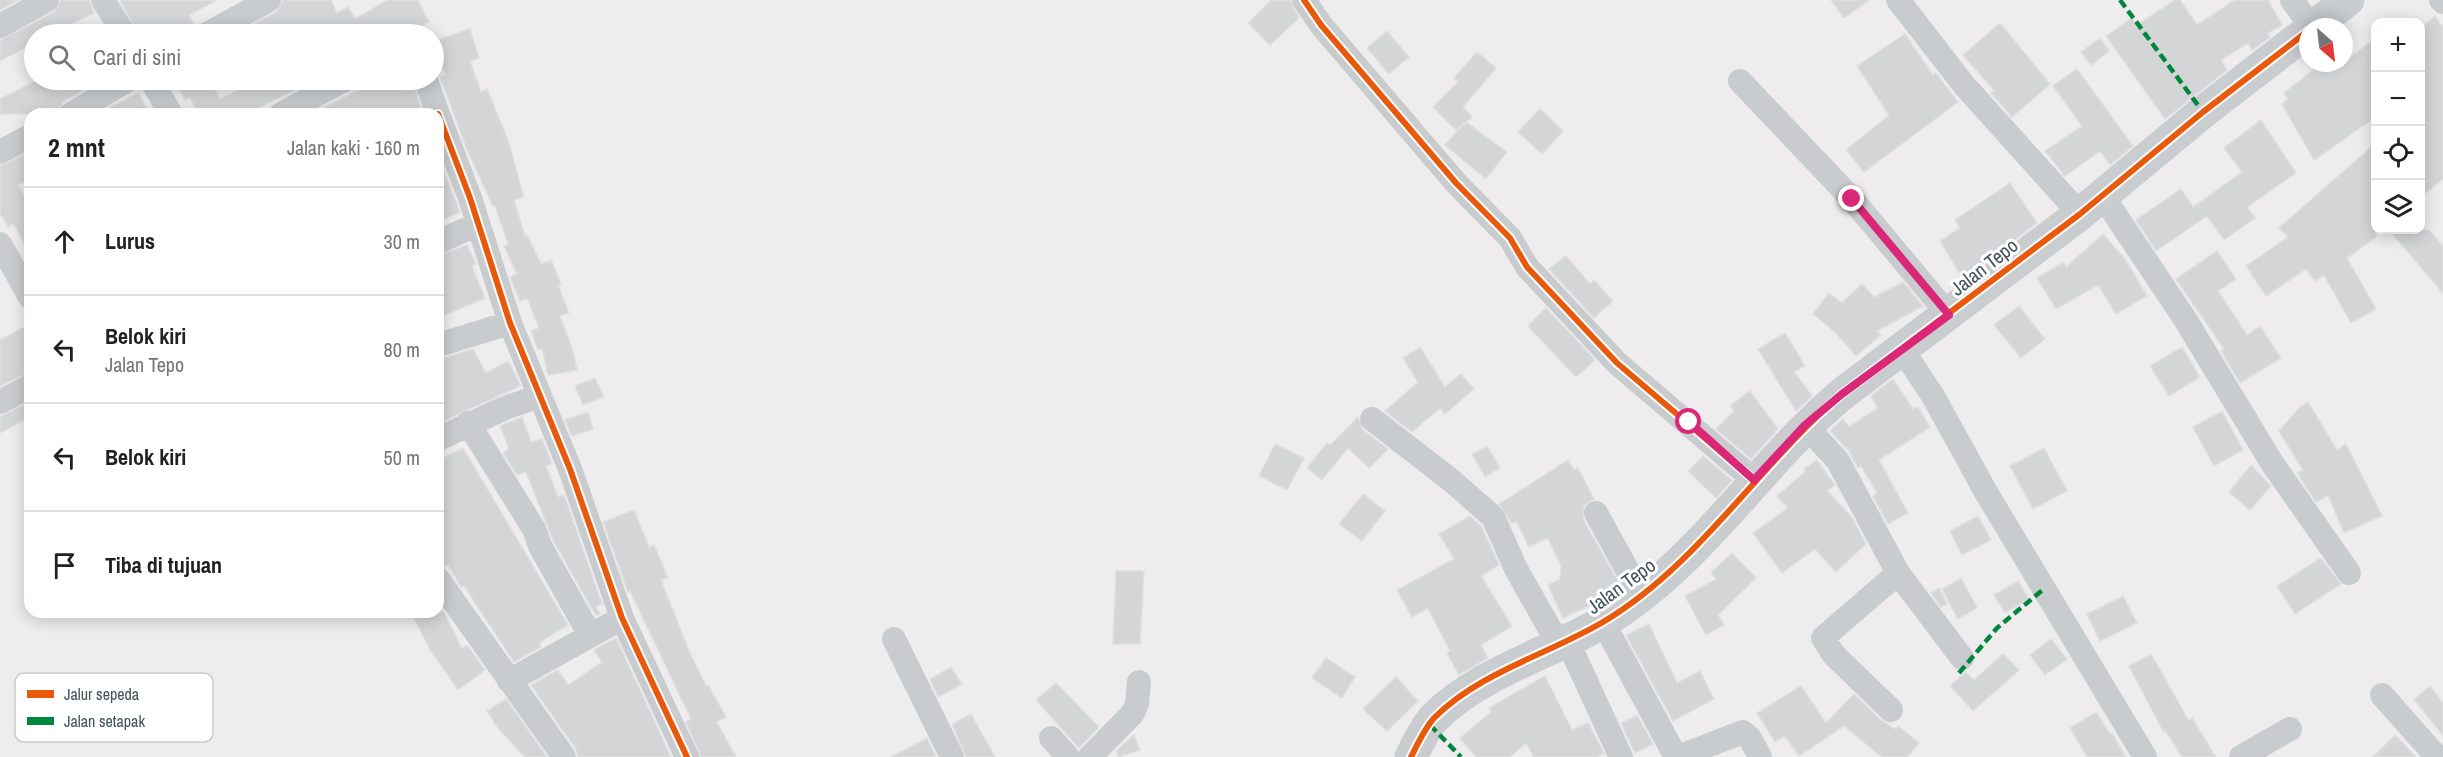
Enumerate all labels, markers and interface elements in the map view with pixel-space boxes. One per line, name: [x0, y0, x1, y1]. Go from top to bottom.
north arrow: [2299, 18, 2353, 72]
map controls: [2371, 18, 2425, 234]
button: +: [2371, 18, 2425, 72]
search box: [24, 24, 444, 90]
icon: search: [45, 41, 78, 74]
text: Cari di sini: [93, 42, 181, 72]
button: −: [2371, 72, 2425, 126]
button: locate: [2371, 126, 2425, 180]
text: 2 mnt: [48, 130, 105, 165]
text: Jalan kaki · 160 m: [287, 134, 420, 161]
button: layers: [2371, 180, 2425, 234]
route end: [1838, 185, 1864, 211]
icon: ahead: [48, 225, 81, 258]
text: Lurus: [105, 226, 155, 256]
text: 30 m: [384, 228, 420, 255]
street label: Jalan Tepo: [1944, 232, 2023, 302]
text: Belok kiri: [105, 321, 186, 351]
icon: left: [48, 333, 81, 366]
text: 80 m: [384, 336, 420, 363]
text: Jalan Tepo: [105, 351, 184, 378]
route start: [1675, 408, 1701, 434]
icon: left: [48, 441, 81, 474]
text: Belok kiri: [105, 442, 186, 472]
text: 50 m: [384, 444, 420, 471]
icon: arrive: [48, 549, 81, 582]
text: Tiba di tujuan: [105, 550, 222, 580]
street label: Jalan Tepo: [1581, 551, 1661, 620]
legend: [15, 673, 213, 742]
text: Jalur sepeda: [64, 683, 140, 705]
text: Jalan setapak: [64, 710, 145, 732]

